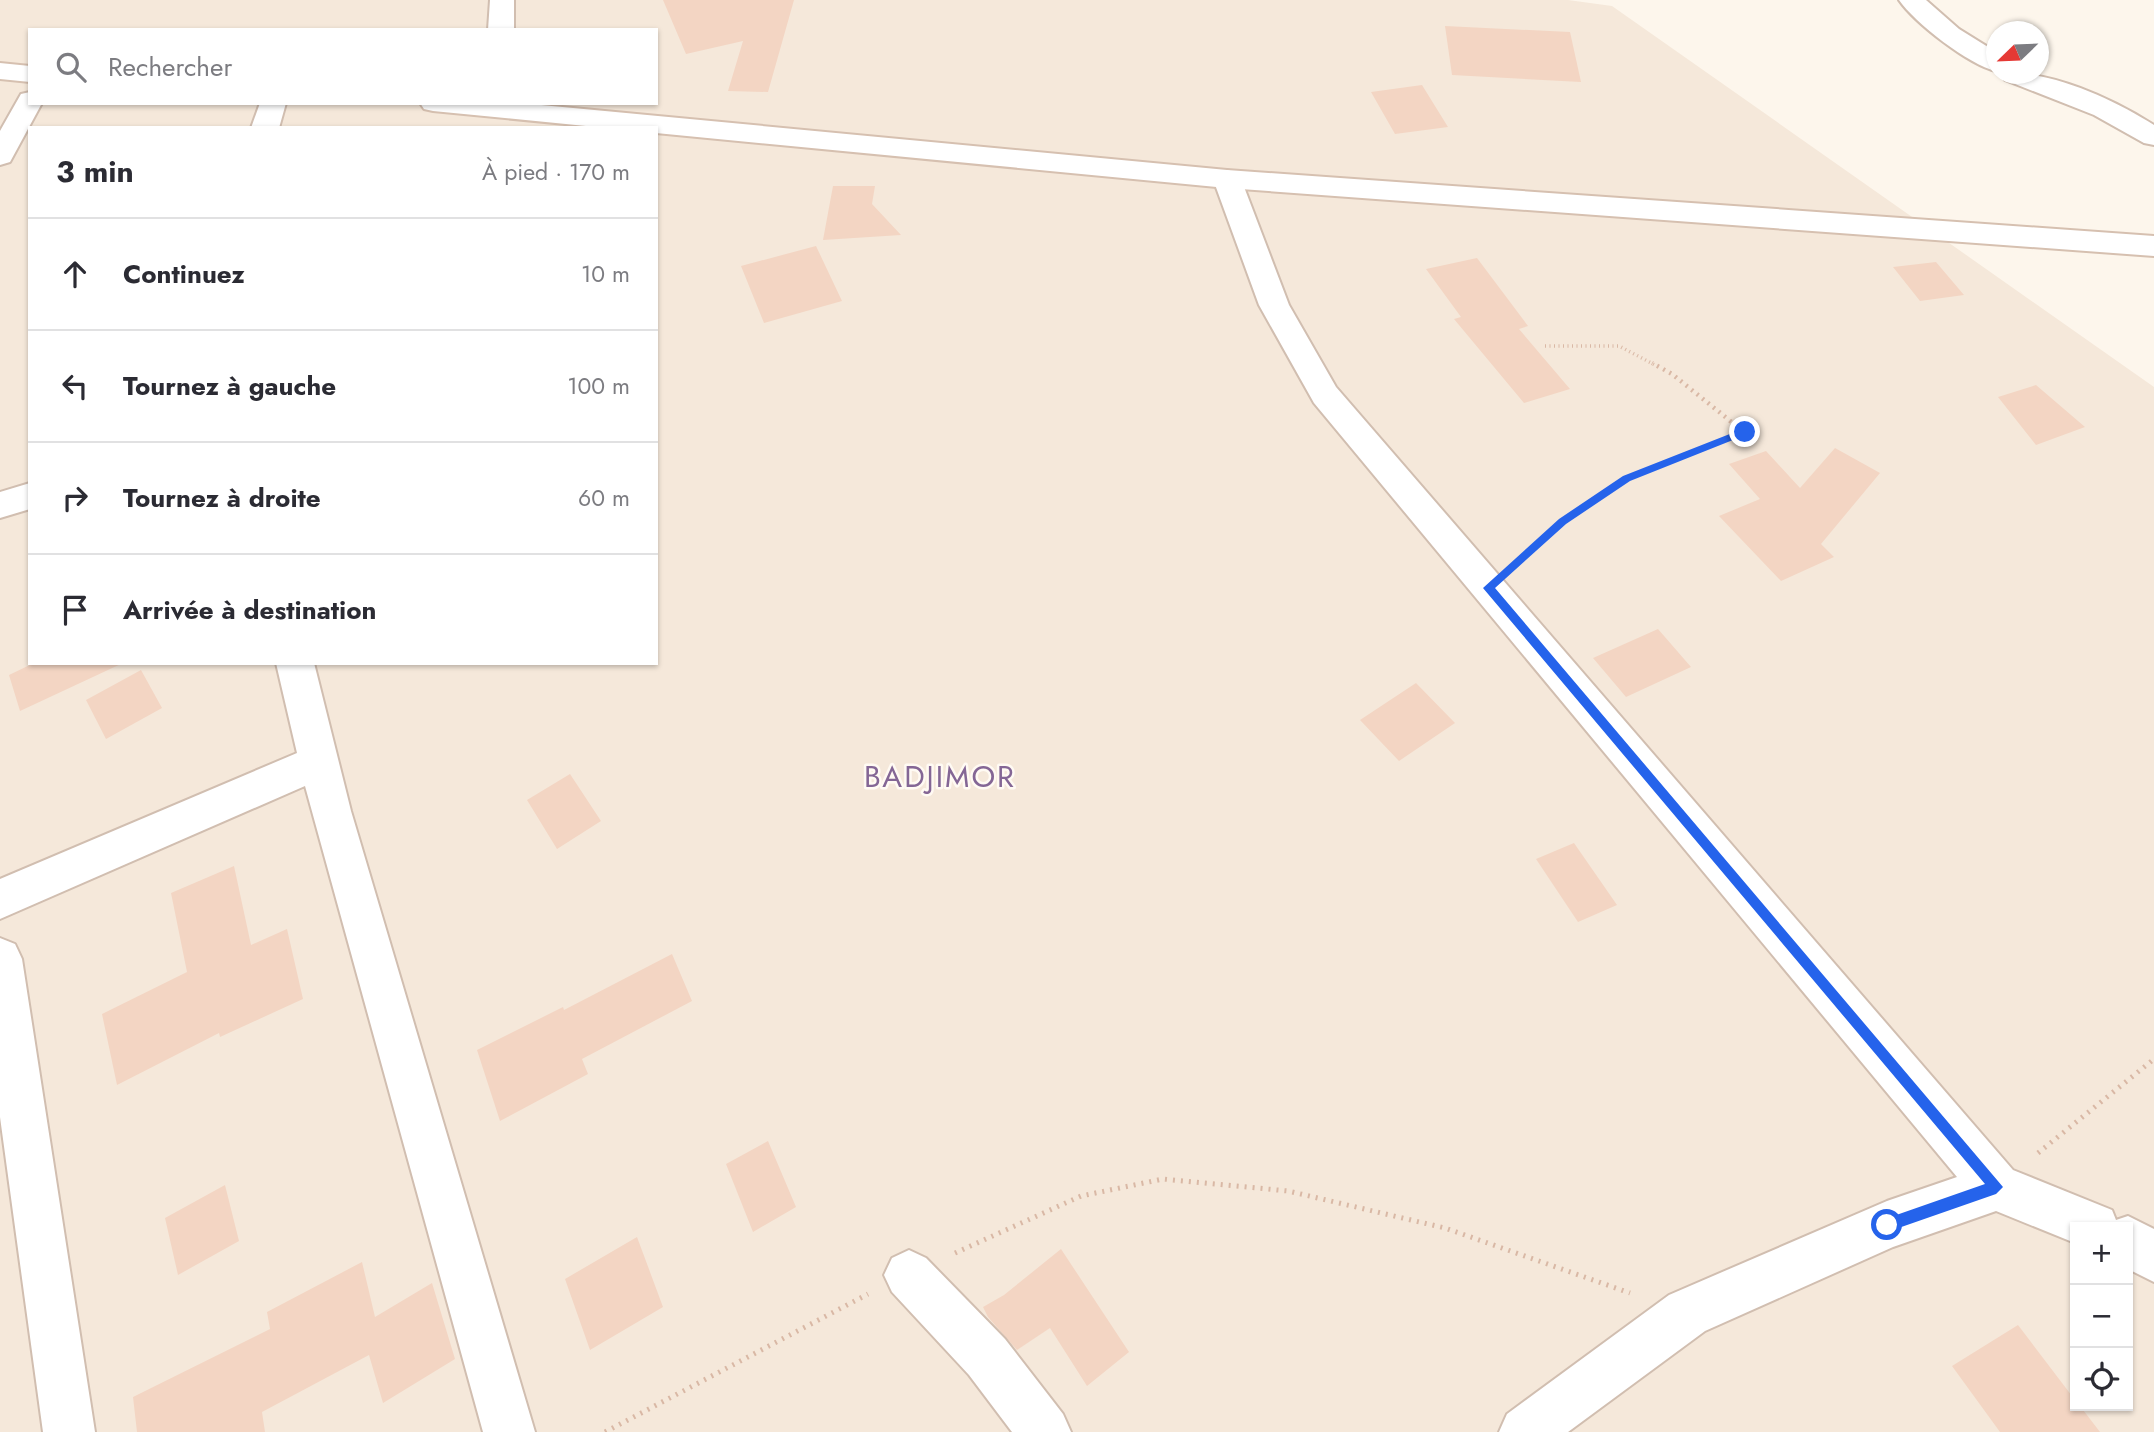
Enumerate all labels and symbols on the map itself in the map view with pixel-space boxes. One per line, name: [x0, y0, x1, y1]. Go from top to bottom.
north arrow: [1986, 21, 2049, 84]
route end: [1729, 416, 1760, 447]
district label: BADJIMOR: [864, 755, 1016, 798]
route start: [1871, 1209, 1902, 1240]

